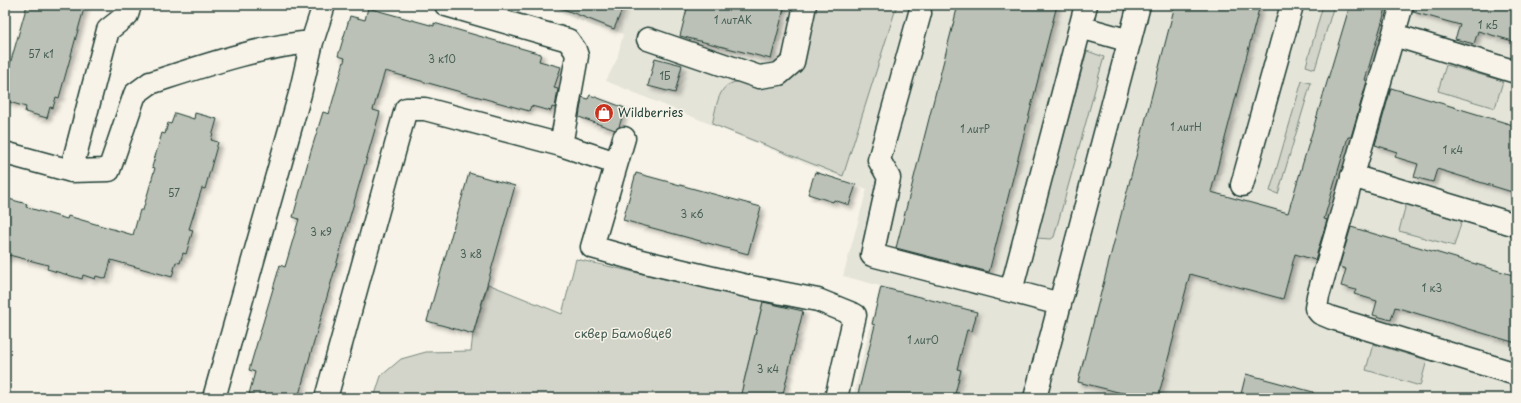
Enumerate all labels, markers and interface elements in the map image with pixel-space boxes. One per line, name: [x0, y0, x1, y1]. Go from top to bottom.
house number: 1 литАК: [714, 12, 752, 27]
house number: 1 к5: [1478, 17, 1498, 32]
house number: 57 к1: [28, 46, 54, 61]
house number: 3 к10: [428, 51, 456, 66]
house number: 1Б: [660, 68, 671, 83]
shop icon: Wildberries: [593, 102, 615, 124]
place label: Wildberries: [618, 103, 684, 121]
house number: 1 литН: [1170, 119, 1202, 134]
house number: 1 литР: [960, 121, 990, 136]
house number: 1 к4: [1443, 142, 1464, 157]
house number: 57: [168, 185, 180, 200]
house number: 3 к6: [681, 206, 703, 221]
house number: 3 к9: [310, 224, 332, 239]
house number: 3 к8: [460, 246, 482, 261]
house number: 1 к3: [1422, 280, 1442, 295]
park label: сквер Бамовцев: [574, 324, 672, 342]
house number: 1 литО: [907, 332, 939, 347]
house number: 3 к4: [757, 361, 780, 376]

